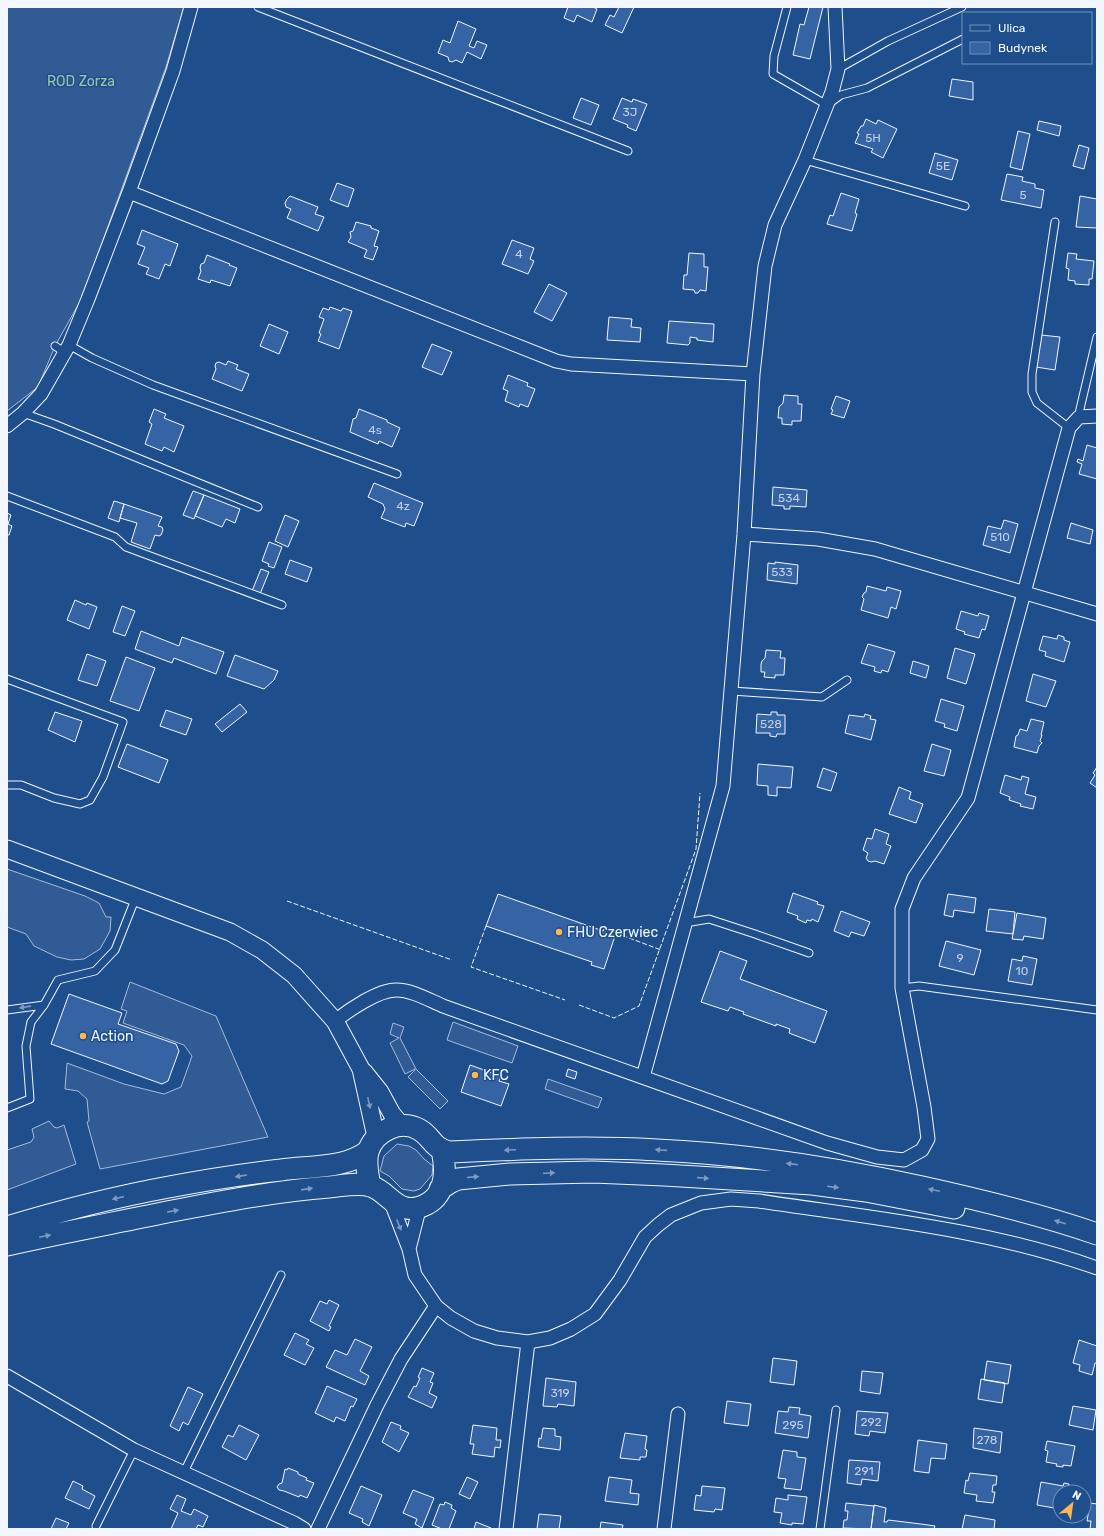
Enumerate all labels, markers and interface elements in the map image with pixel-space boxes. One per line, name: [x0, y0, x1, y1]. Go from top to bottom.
legend: [962, 12, 1092, 64]
text: Ulica: [998, 21, 1025, 35]
text: Budynek: [998, 41, 1048, 55]
park label: ROD Zorza: [47, 73, 115, 90]
house number: 3J: [623, 105, 637, 119]
house number: 5H: [865, 131, 881, 145]
house number: 5E: [936, 159, 950, 173]
house number: 5: [1019, 188, 1027, 202]
house number: 4: [515, 247, 523, 261]
house number: 4s: [368, 423, 382, 437]
house number: 534: [778, 491, 800, 505]
house number: 4z: [396, 499, 410, 513]
house number: 510: [990, 530, 1010, 544]
house number: 533: [771, 565, 793, 579]
house number: 528: [760, 717, 782, 731]
place label: FHU Czerwiec: [567, 924, 658, 941]
marker: FHU Czerwiec: [554, 927, 564, 937]
house number: 9: [956, 951, 964, 965]
house number: 10: [1016, 964, 1028, 978]
one-way arrow: [19, 1004, 31, 1010]
place label: Action: [91, 1028, 133, 1045]
marker: Action: [78, 1031, 88, 1041]
place label: KFC: [483, 1067, 509, 1084]
marker: KFC: [470, 1070, 480, 1080]
one-way arrow: [367, 1097, 373, 1109]
one-way arrow: [503, 1147, 516, 1153]
one-way arrow: [655, 1147, 667, 1154]
one-way arrow: [786, 1161, 798, 1167]
one-way arrow: [543, 1170, 556, 1176]
one-way arrow: [235, 1173, 247, 1179]
one-way arrow: [467, 1174, 479, 1181]
one-way arrow: [697, 1174, 709, 1181]
one-way arrow: [827, 1184, 839, 1190]
one-way arrow: [301, 1186, 314, 1192]
one-way arrow: [928, 1186, 940, 1192]
one-way arrow: [112, 1195, 124, 1201]
one-way arrow: [166, 1208, 179, 1214]
one-way arrow: [396, 1219, 402, 1230]
one-way arrow: [1053, 1219, 1065, 1225]
one-way arrow: [39, 1233, 51, 1239]
house number: 319: [550, 1386, 570, 1400]
house number: 292: [860, 1415, 882, 1429]
house number: 295: [782, 1418, 804, 1432]
house number: 278: [977, 1433, 997, 1447]
house number: 291: [854, 1464, 874, 1478]
north arrow: [1052, 1484, 1092, 1524]
text: N: [1070, 1488, 1083, 1503]

